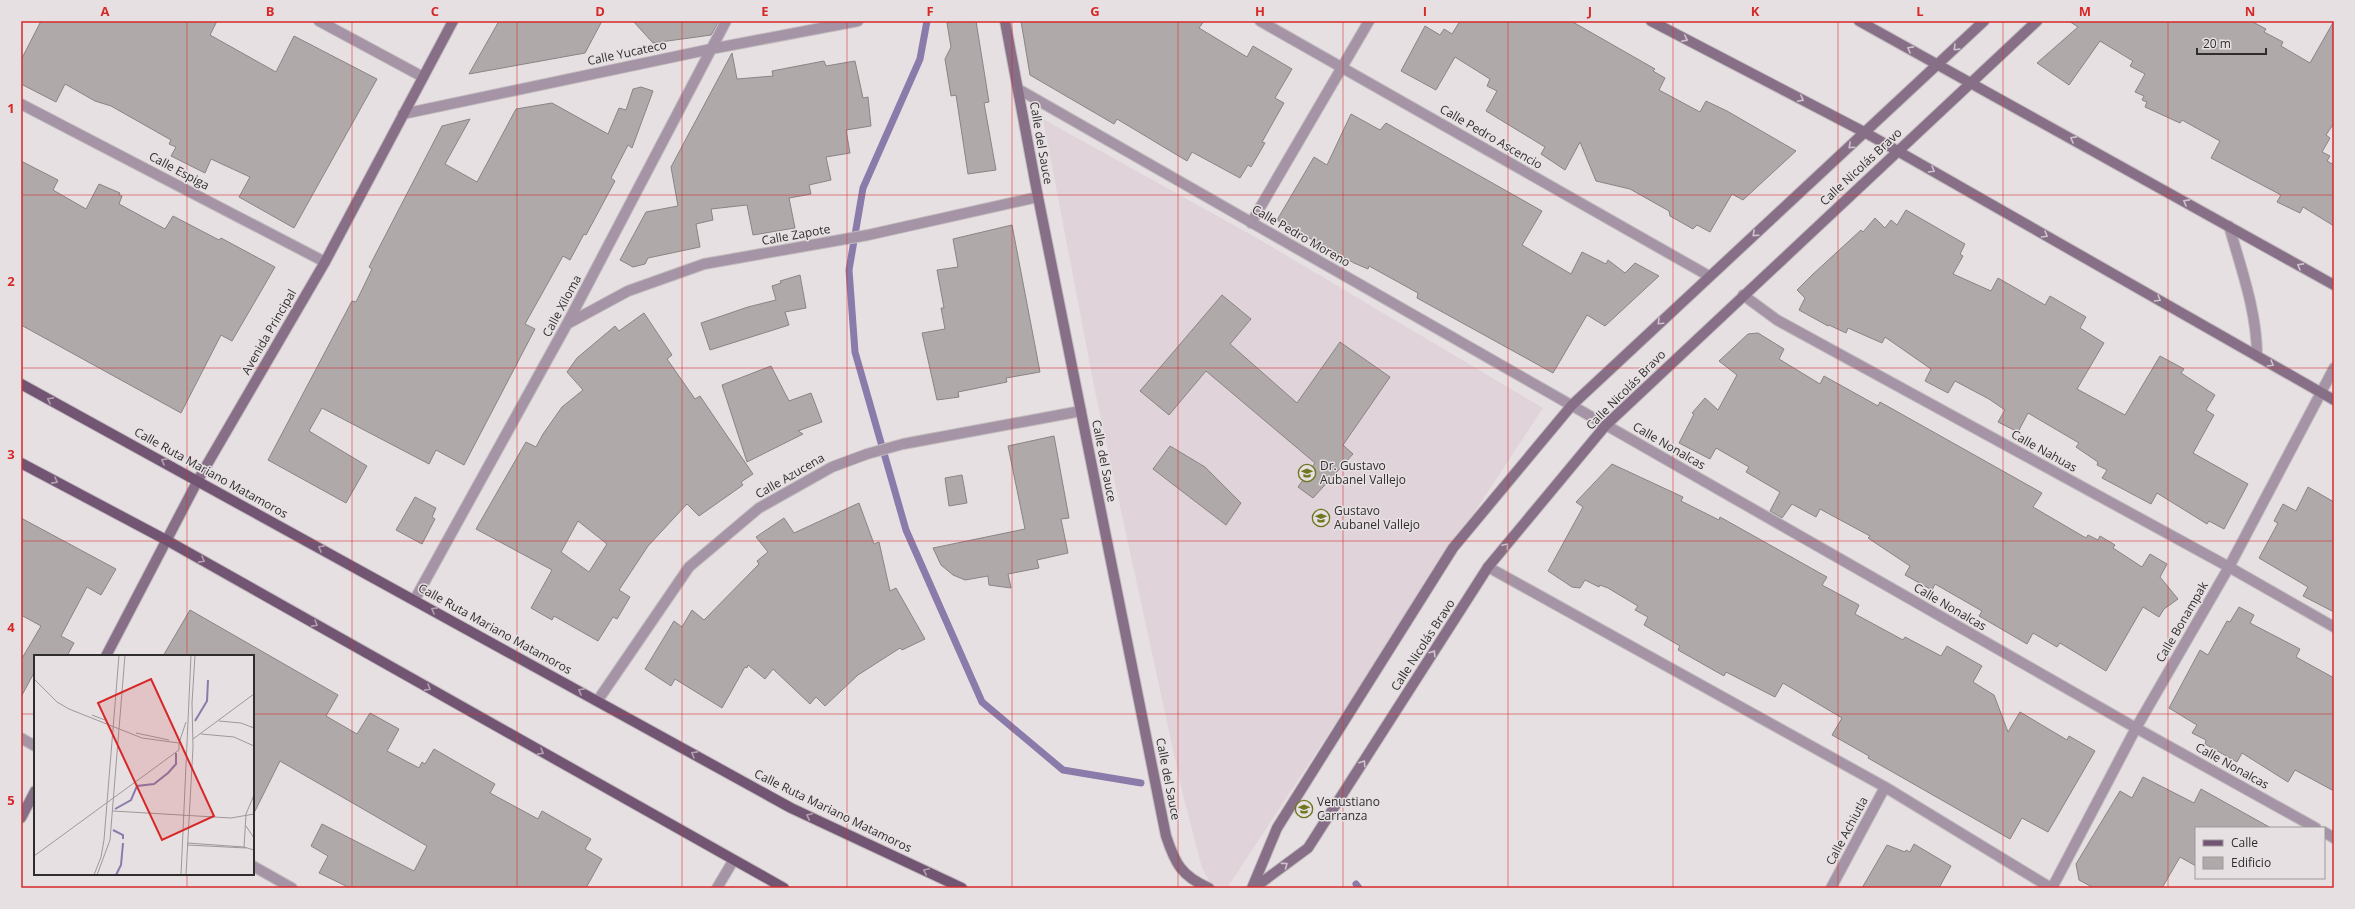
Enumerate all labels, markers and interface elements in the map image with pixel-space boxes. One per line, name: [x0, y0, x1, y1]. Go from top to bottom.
text: A: [101, 2, 110, 20]
text: B: [266, 2, 275, 20]
text: C: [431, 2, 439, 20]
text: D: [595, 2, 605, 20]
text: E: [761, 2, 769, 20]
text: F: [926, 2, 934, 20]
text: G: [1090, 2, 1100, 20]
text: H: [1255, 2, 1265, 20]
text: I: [1423, 2, 1427, 20]
text: J: [1587, 2, 1592, 20]
text: K: [1751, 2, 1760, 20]
text: L: [1916, 2, 1924, 20]
text: M: [2079, 2, 2091, 20]
text: N: [2245, 2, 2255, 20]
scale bar: [2197, 30, 2266, 56]
one-way arrow: [1681, 34, 1689, 42]
text: 20 m: [2203, 35, 2231, 52]
street label: Calle Yucateco: [586, 36, 668, 69]
one-way arrow: [1953, 43, 1961, 51]
one-way arrow: [1907, 47, 1914, 54]
one-way arrow: [1797, 94, 1804, 102]
text: 1: [7, 99, 15, 117]
street label: Calle del Sauce: [1026, 100, 1057, 186]
street label: Calle Pedro Ascencio: [1437, 100, 1546, 173]
street label: Calle Nicolás Bravo: [1816, 124, 1905, 209]
one-way arrow: [2069, 137, 2077, 144]
one-way arrow: [1848, 142, 1856, 149]
street label: Calle Espiga: [146, 148, 212, 194]
one-way arrow: [1928, 166, 1935, 173]
street label: Calle Pedro Moreno: [1249, 200, 1354, 271]
one-way arrow: [2183, 200, 2190, 207]
street label: Calle Zapote: [760, 220, 832, 249]
one-way arrow: [1752, 229, 1760, 237]
one-way arrow: [2041, 230, 2048, 237]
one-way arrow: [2297, 263, 2304, 270]
text: 2: [7, 272, 15, 290]
street label: Calle Xiloma: [538, 272, 585, 340]
street label: Avenida Principal: [237, 286, 300, 378]
one-way arrow: [2154, 295, 2161, 302]
one-way arrow: [1657, 318, 1665, 325]
street label: Calle Nicolás Bravo: [1582, 346, 1669, 433]
one-way arrow: [2267, 359, 2274, 366]
one-way arrow: [47, 397, 54, 404]
street label: Calle del Sauce: [1088, 418, 1121, 504]
street label: Calle Nonalcas: [1630, 418, 1709, 473]
street label: Calle Ruta Mariano Matamoros: [131, 423, 291, 522]
street label: Calle Nahuas: [2008, 425, 2081, 476]
text: 3: [7, 445, 15, 463]
street label: Calle Azucena: [752, 449, 827, 502]
place label: Dr. Gustavo Aubanel Vallejo: [1320, 457, 1406, 488]
one-way arrow: [161, 459, 168, 466]
school or university icon: Dr. Gustavo Aubanel Vallejo: [1297, 463, 1317, 483]
one-way arrow: [51, 476, 59, 484]
place label: Gustavo Aubanel Vallejo: [1334, 502, 1420, 533]
school or university icon: Gustavo Aubanel Vallejo: [1311, 508, 1331, 528]
one-way arrow: [1501, 543, 1508, 550]
one-way arrow: [317, 545, 325, 552]
one-way arrow: [198, 555, 205, 562]
street label: Calle Bonampak: [2152, 578, 2212, 665]
street label: Calle Ruta Mariano Matamoros: [415, 579, 575, 678]
street label: Calle Nonalcas: [1911, 579, 1990, 634]
street label: Calle Nicolás Bravo: [1387, 596, 1459, 694]
one-way arrow: [431, 608, 438, 615]
text: 4: [7, 618, 15, 636]
one-way arrow: [311, 619, 318, 626]
one-way arrow: [1428, 650, 1436, 657]
inset map: [34, 655, 254, 875]
one-way arrow: [424, 683, 431, 690]
one-way arrow: [578, 688, 585, 695]
street label: Calle del Sauce: [1152, 736, 1185, 822]
street label: Calle Nonalcas: [2192, 738, 2272, 793]
one-way arrow: [537, 747, 545, 754]
one-way arrow: [691, 751, 699, 759]
one-way arrow: [1358, 760, 1366, 767]
street label: Calle Ruta Mariano Matamoros: [752, 765, 915, 856]
text: 5: [7, 791, 15, 809]
place label: Venustiano Carranza: [1317, 793, 1380, 824]
street label: Calle Achiutla: [1821, 794, 1872, 868]
school or university icon: Venustiano Carranza: [1294, 799, 1314, 819]
one-way arrow: [805, 813, 813, 821]
legend: [2195, 827, 2325, 879]
text: Calle: [2231, 834, 2258, 851]
text: Edificio: [2231, 854, 2271, 871]
one-way arrow: [1281, 863, 1288, 870]
one-way arrow: [923, 868, 931, 876]

